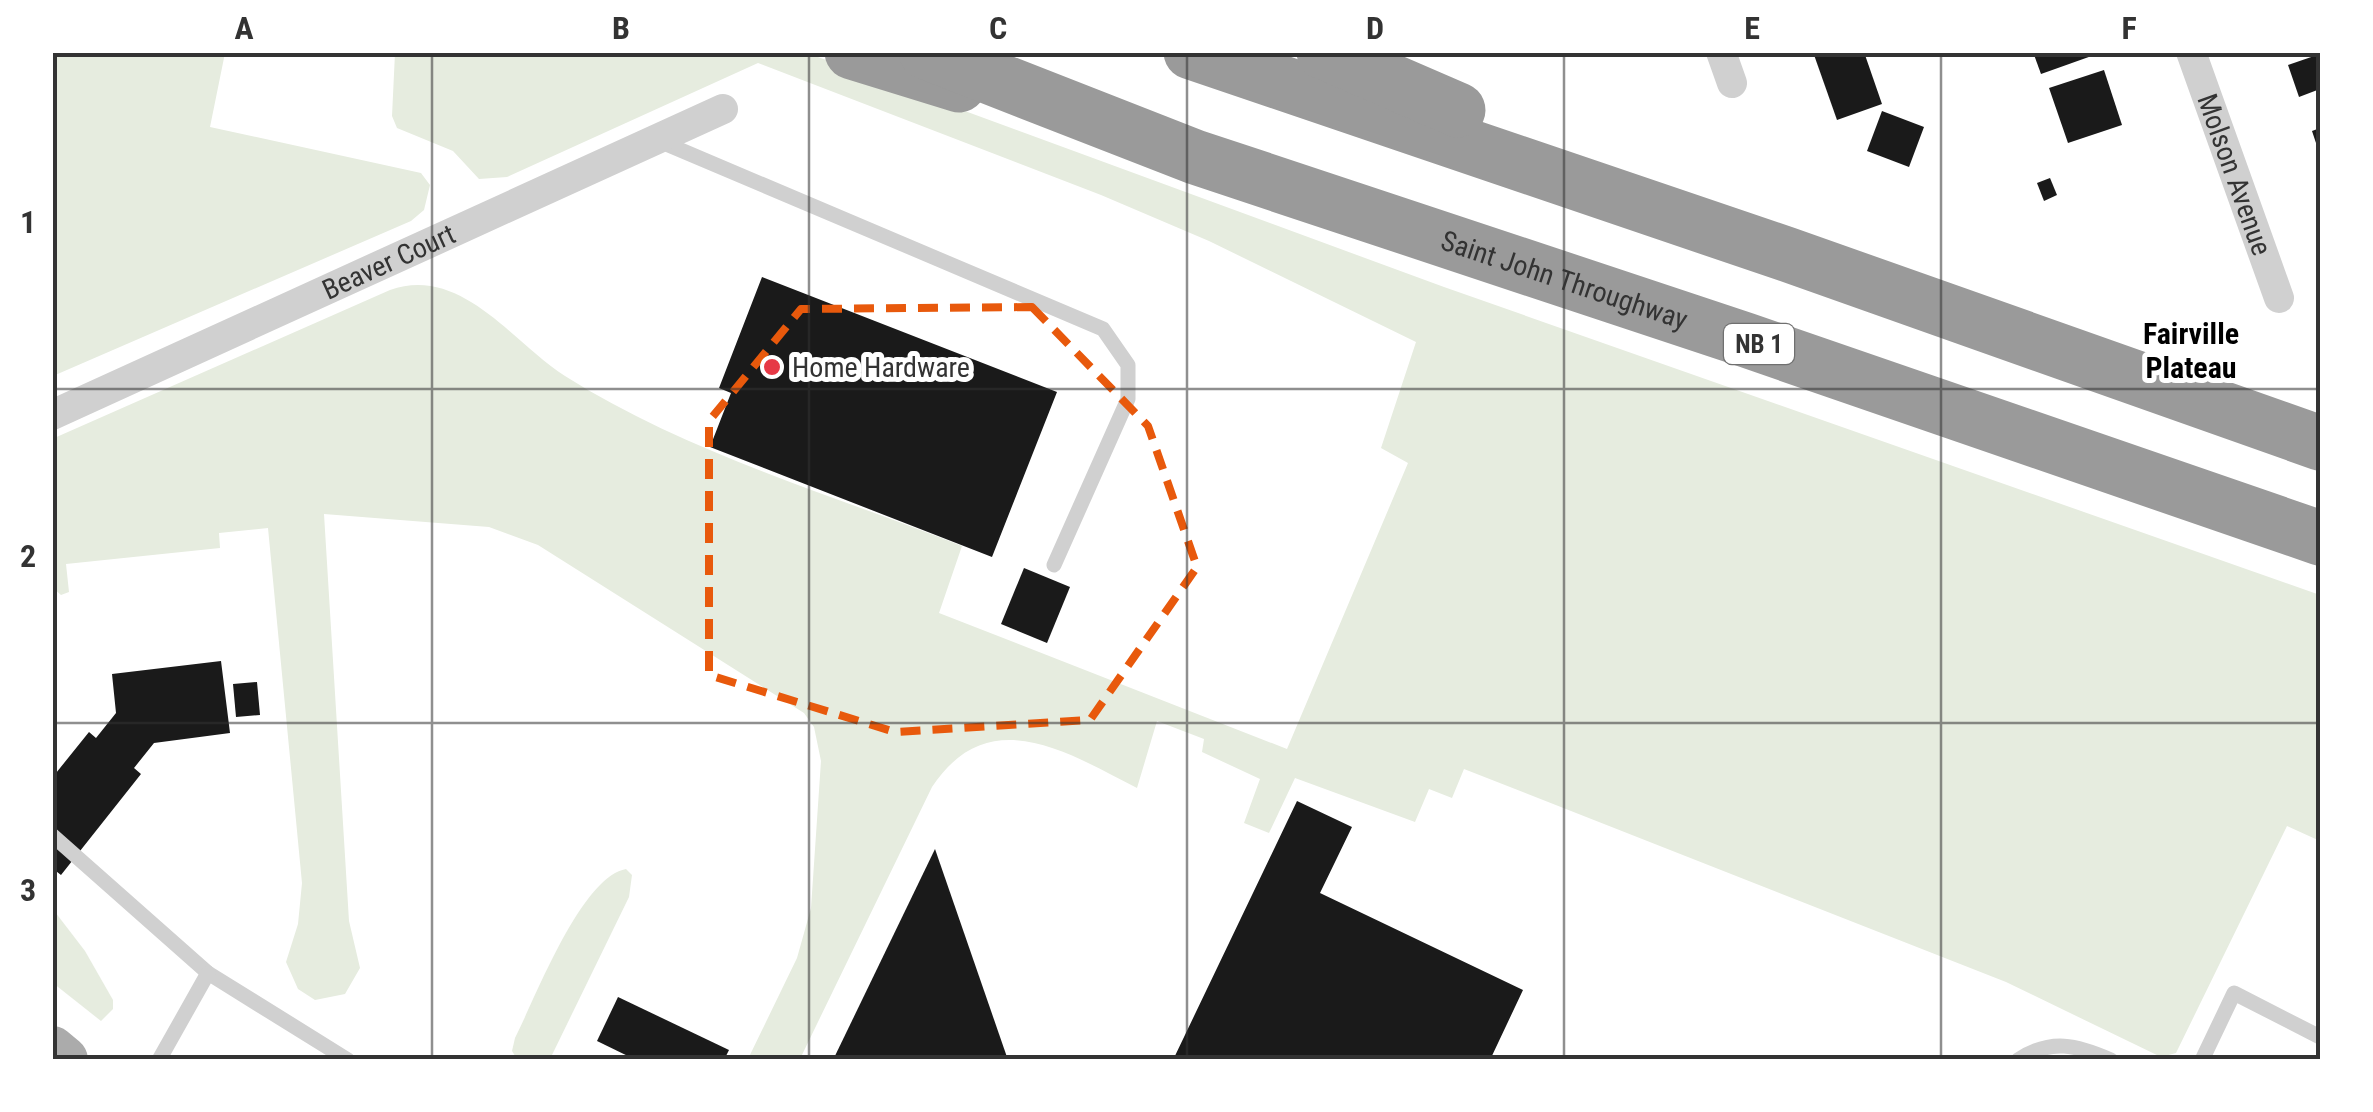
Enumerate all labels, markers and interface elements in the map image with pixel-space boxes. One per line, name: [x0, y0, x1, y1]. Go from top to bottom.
text: A: [234, 9, 254, 47]
text: B: [612, 9, 630, 47]
text: C: [989, 9, 1007, 47]
text: D: [1366, 9, 1384, 47]
text: E: [1744, 9, 1760, 47]
text: F: [2121, 9, 2137, 47]
street label: Molson Avenue: [2191, 89, 2279, 260]
text: 1: [20, 203, 36, 241]
street label: Beaver Court: [317, 217, 460, 306]
street label: Saint John Throughway: [1437, 223, 1692, 336]
district label: Fairville Plateau: [2143, 316, 2239, 385]
road number: NB 1: [1724, 324, 1794, 364]
place label: Home Hardware: [792, 351, 970, 384]
marker: Home Hardware: [761, 356, 783, 378]
text: 2: [20, 537, 36, 575]
text: 3: [20, 871, 36, 909]

